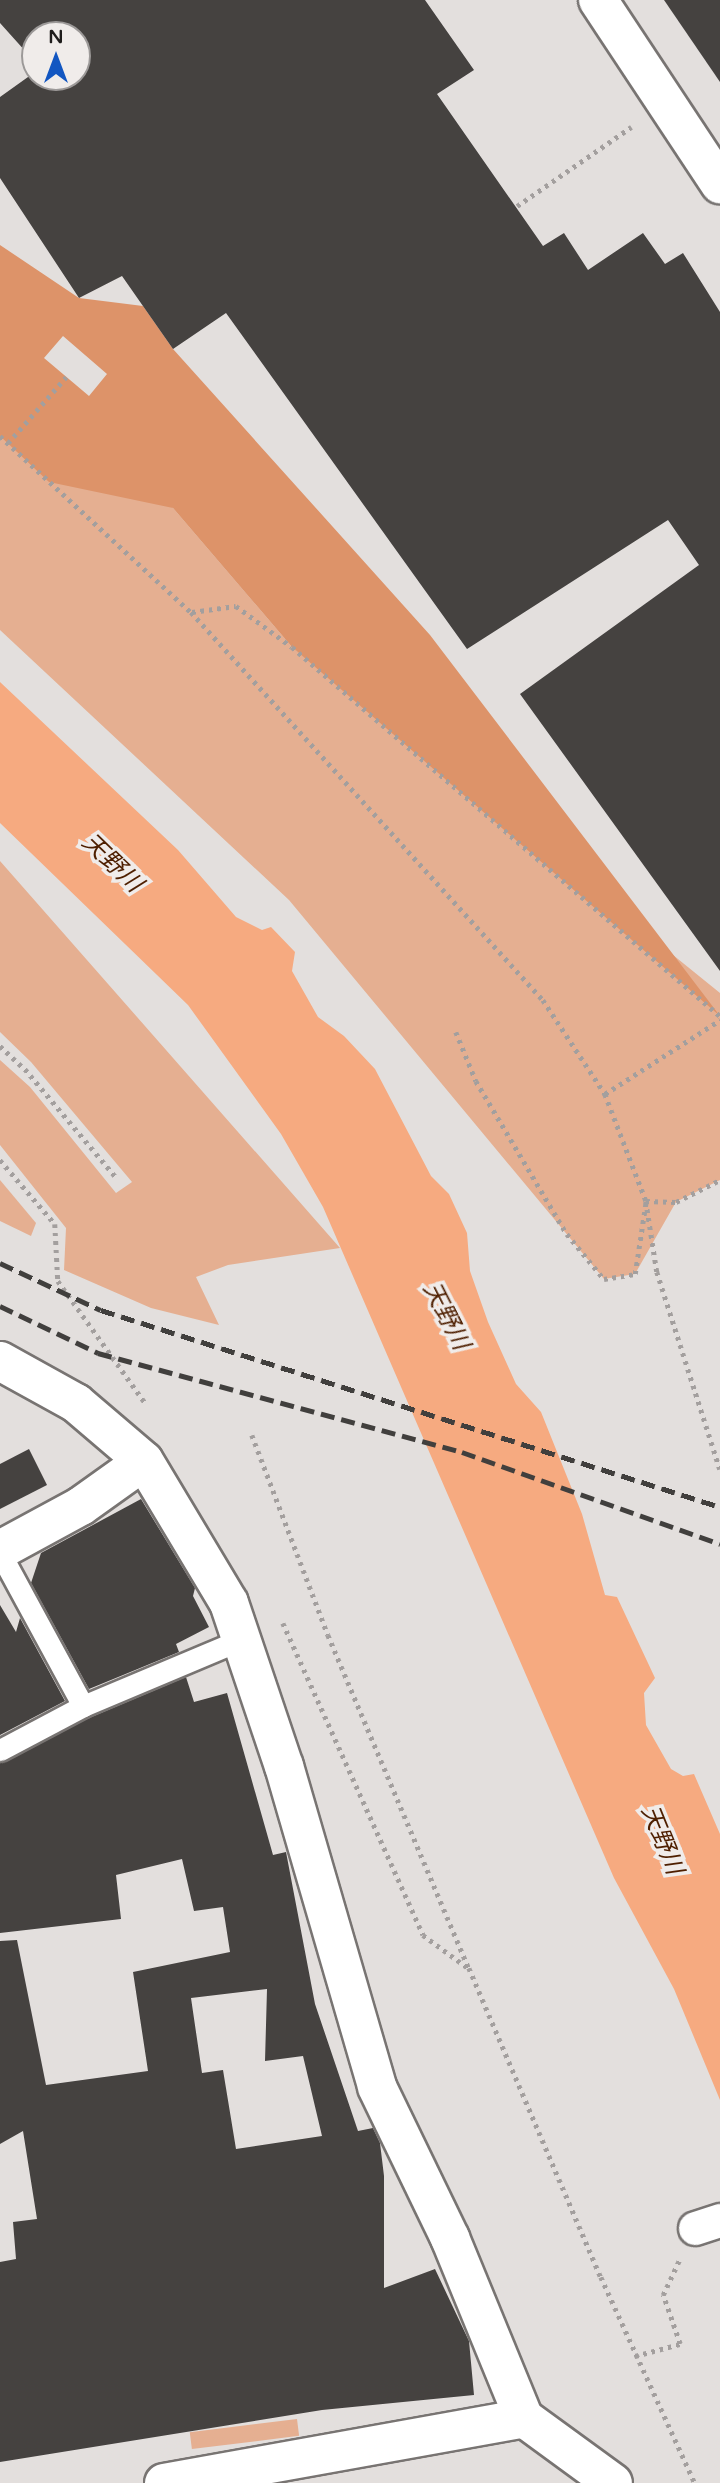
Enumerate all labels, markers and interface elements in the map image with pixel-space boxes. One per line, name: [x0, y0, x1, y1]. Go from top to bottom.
north arrow: [21, 21, 91, 91]
text: N: [48, 26, 64, 48]
water label: 天野川: [76, 828, 148, 898]
water label: 天野川: [417, 1277, 475, 1355]
water label: 天野川: [635, 1801, 689, 1879]

